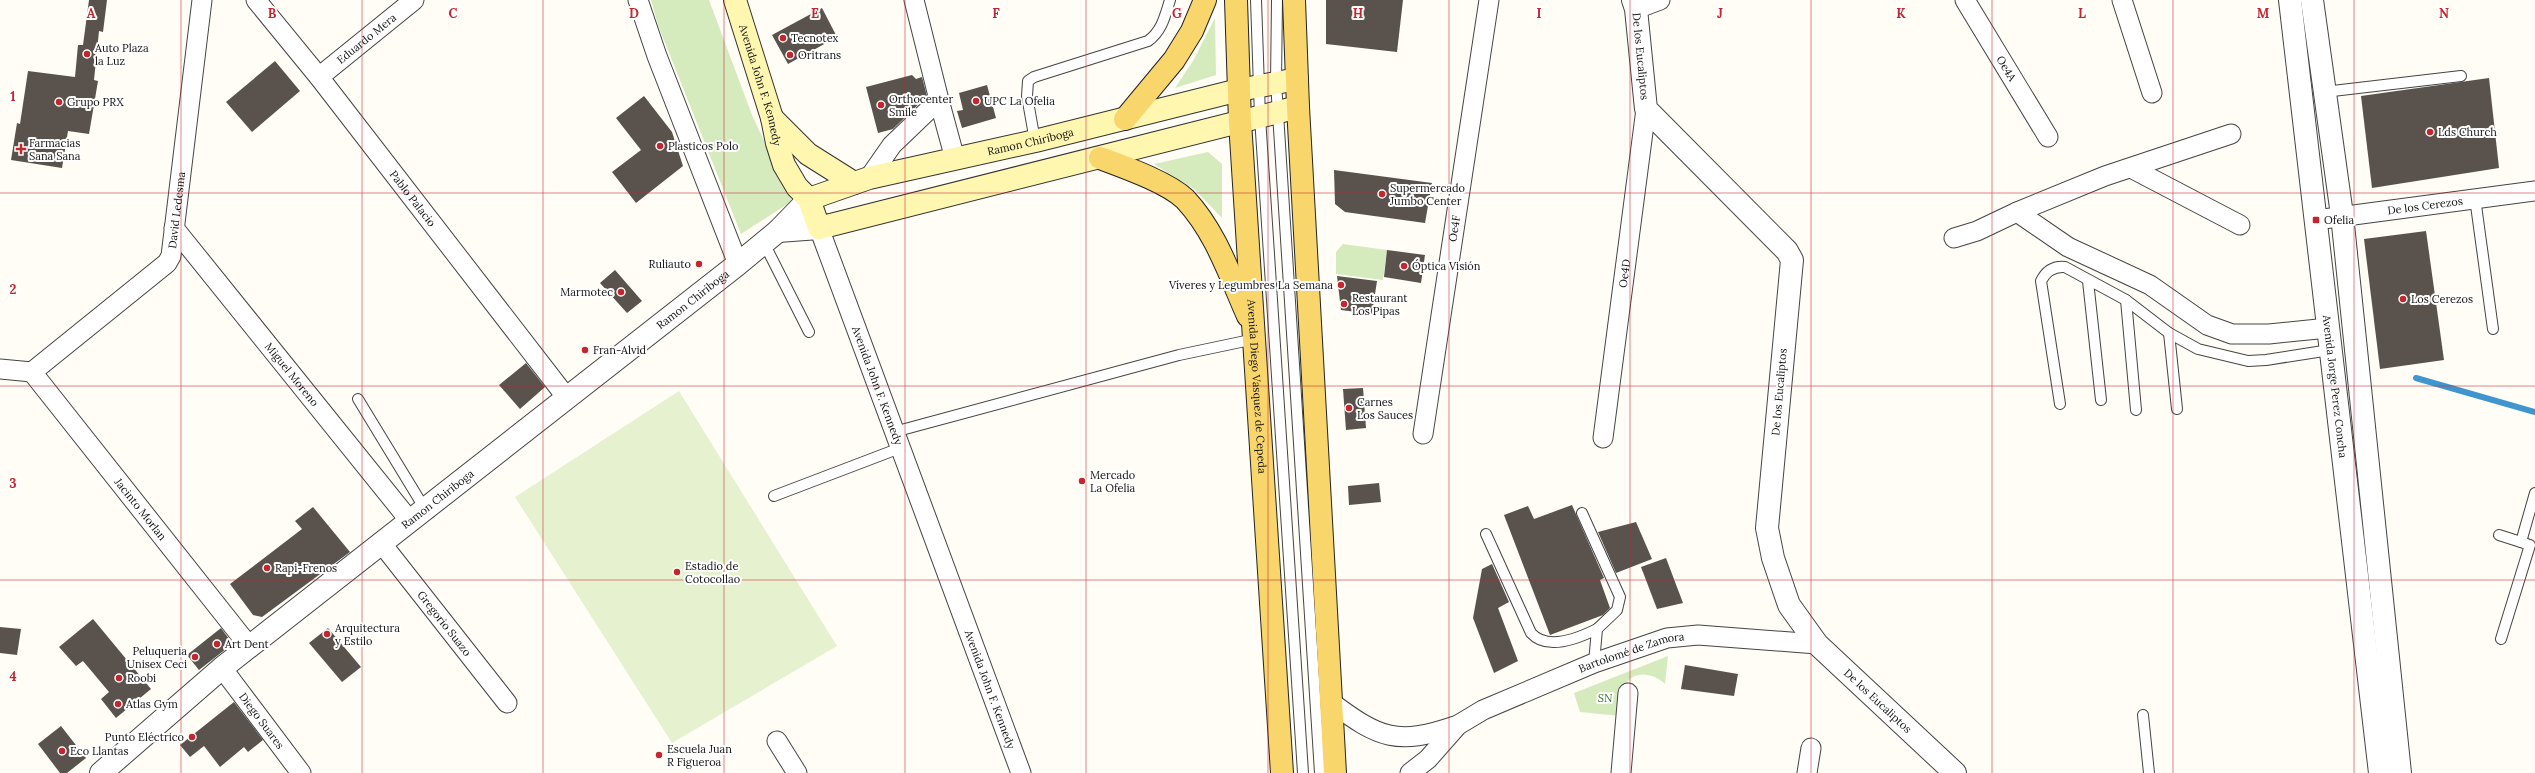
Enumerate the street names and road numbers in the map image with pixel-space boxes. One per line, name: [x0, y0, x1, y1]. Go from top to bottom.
street label: Eduardo Mera: [334, 10, 399, 67]
street label: De los Eucaliptos: [1629, 12, 1652, 101]
street label: Avenida John F. Kennedy: [736, 22, 784, 147]
street label: Oe4A: [1993, 53, 2020, 85]
street label: Ramon Chiriboga: [986, 125, 1075, 158]
street label: Pablo Palacio: [387, 168, 439, 229]
street label: David Ledesma: [165, 171, 188, 249]
street label: De los Cerezos: [2386, 194, 2464, 217]
street label: Oe4F: [1445, 214, 1463, 243]
street label: Oe4D: [1616, 258, 1633, 289]
street label: Ramon Chiriboga: [654, 267, 732, 332]
street label: Avenida Diego Vasquez de Cepeda: [1244, 298, 1270, 474]
street label: Avenida Jorge Perez Concha: [2320, 313, 2350, 459]
street label: Avenida John F. Kennedy: [849, 323, 906, 447]
street label: Miguel Moreno: [262, 340, 322, 409]
street label: De los Eucaliptos: [1768, 348, 1790, 436]
street label: Ramon Chiriboga: [398, 466, 477, 532]
street label: Jacinto Morlan: [111, 475, 170, 543]
street label: Gregorio Suazo: [414, 588, 474, 659]
street label: Avenida John F. Kennedy: [961, 627, 1018, 751]
street label: Bartolomé de Zamora: [1576, 629, 1685, 676]
street label: De los Eucaliptos: [1841, 666, 1915, 736]
street label: Diego Suares: [236, 690, 287, 752]

